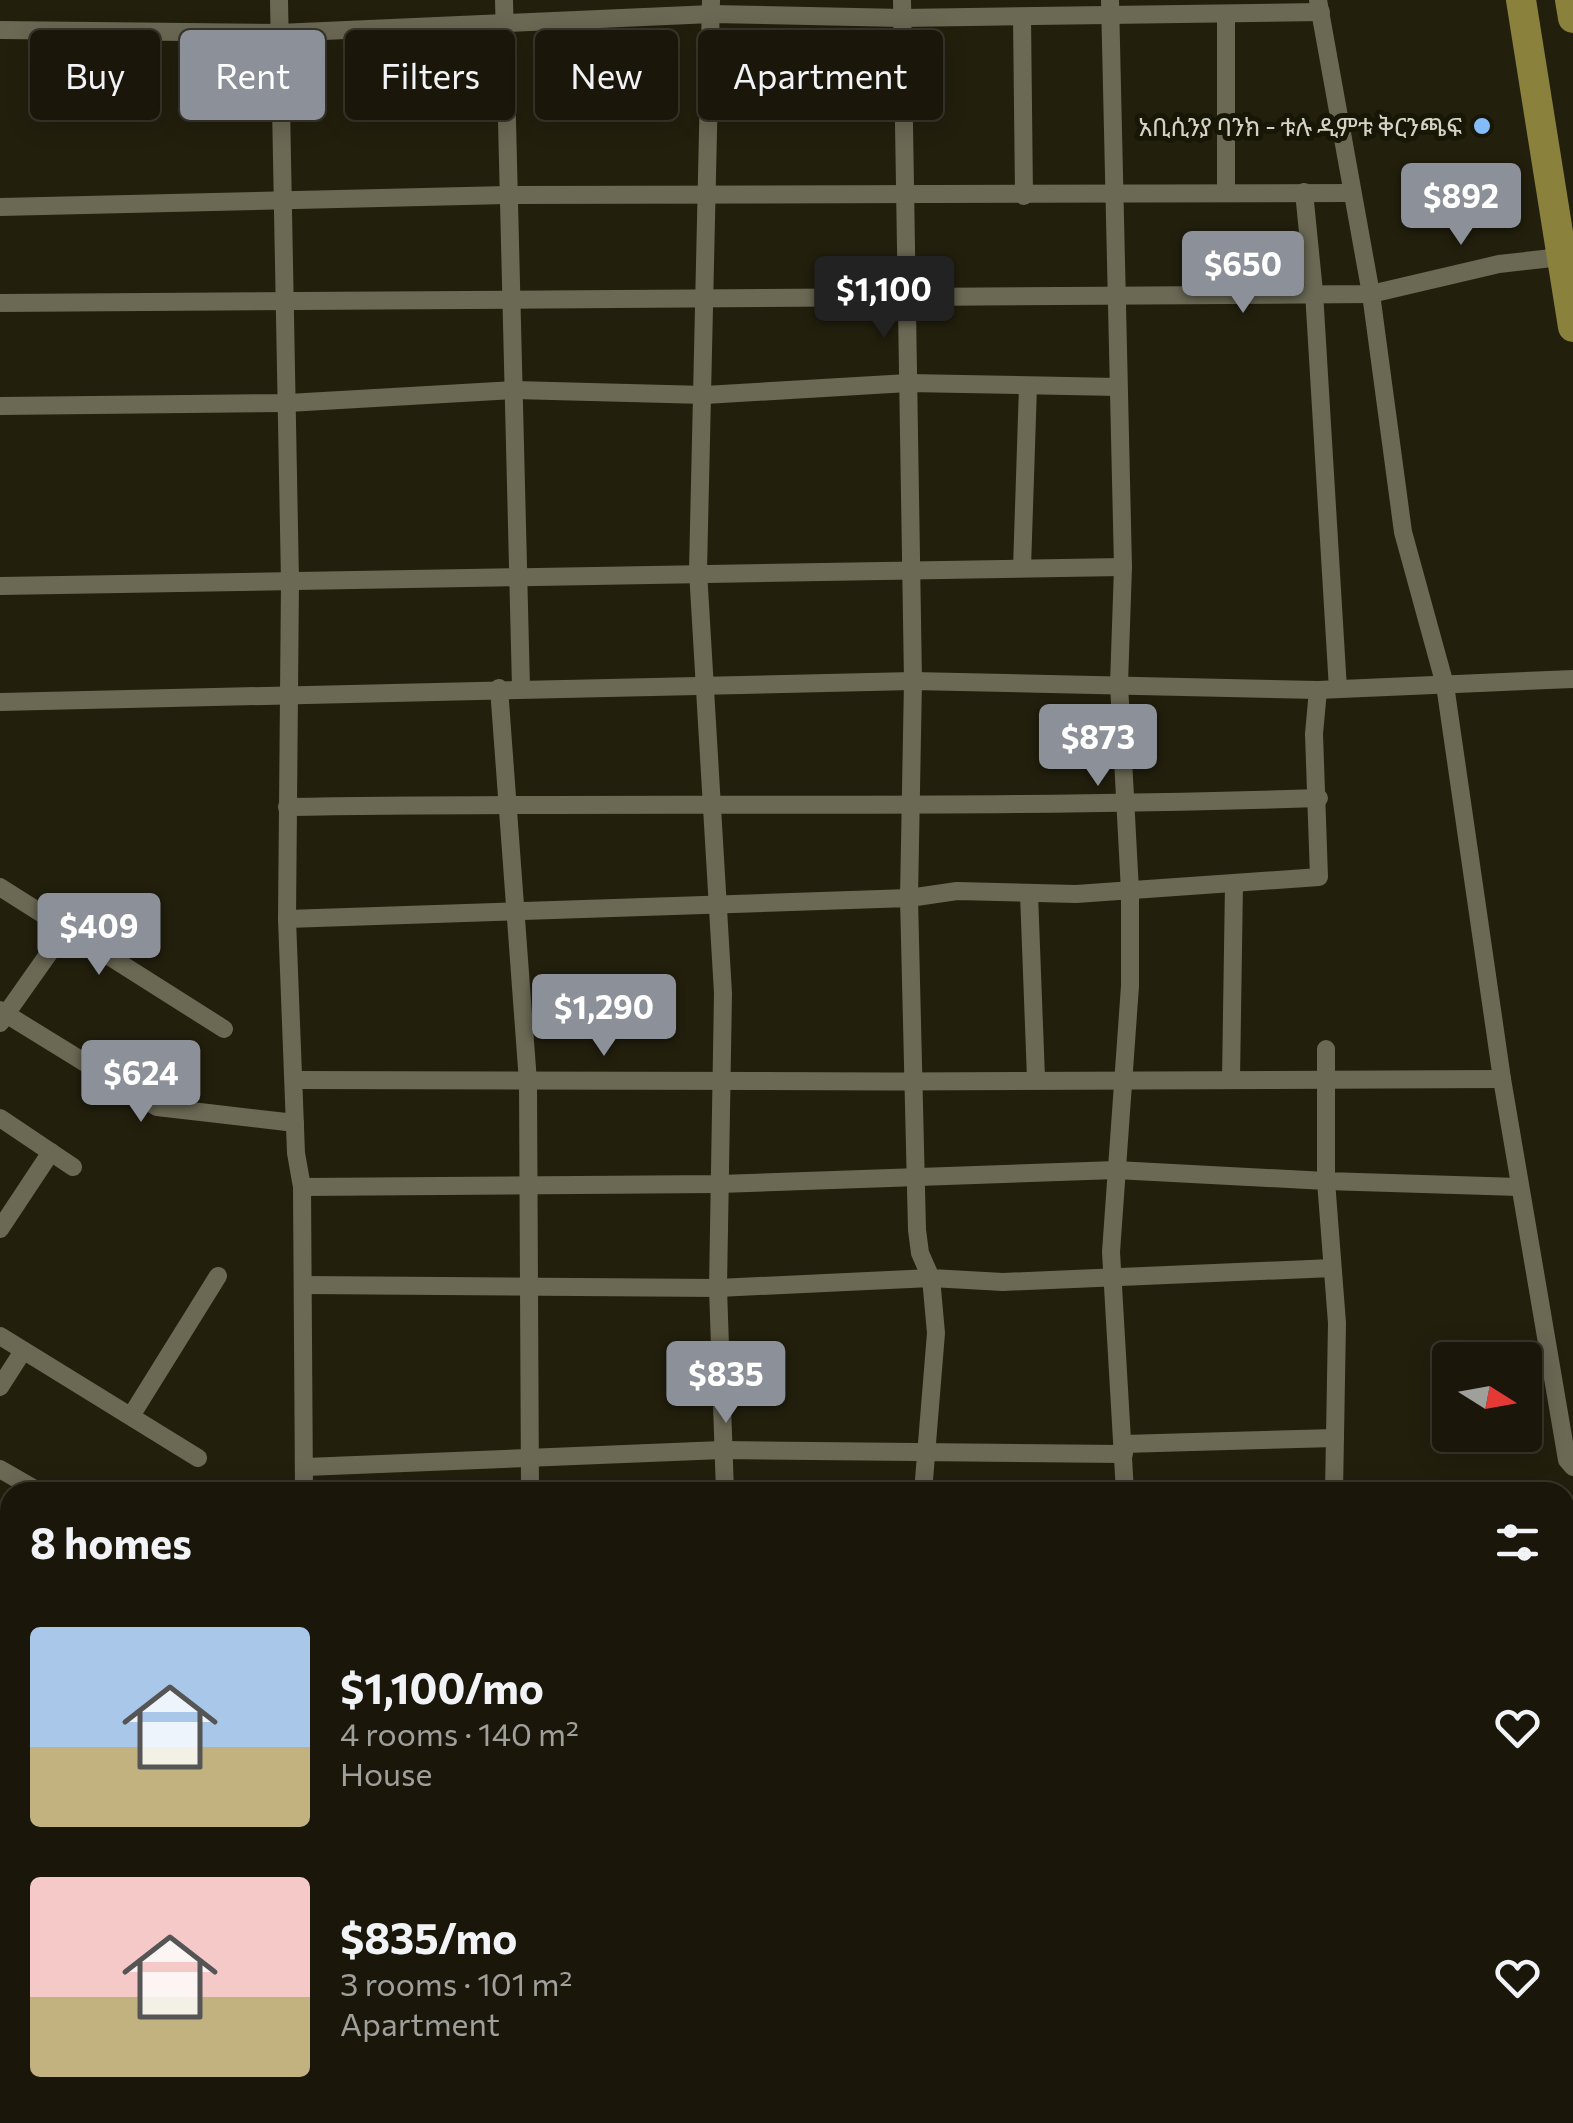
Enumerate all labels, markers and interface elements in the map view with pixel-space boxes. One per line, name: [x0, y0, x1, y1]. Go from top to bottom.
chip: Buy: [30, 30, 160, 120]
chip: Rent: [180, 30, 325, 120]
chip: Filters: [345, 30, 515, 120]
chip: New: [535, 30, 678, 120]
chip: Apartment: [698, 30, 943, 120]
place label: አቢሲንያ ባንክ - ቱሉ ዲምቱ ቅርንጫፍ: [1138, 111, 1462, 141]
marker: አቢሲንያ ባንክ - ቱሉ ዲምቱ ቅርንጫፍ: [1471, 115, 1493, 137]
pin: $892: [1402, 163, 1520, 248]
text: $892: [1423, 175, 1499, 215]
pin: $650: [1184, 231, 1302, 316]
text: $650: [1204, 243, 1282, 283]
pin: $1,100: [803, 256, 965, 341]
text: $1,100: [836, 268, 932, 308]
pin: $873: [1039, 704, 1157, 789]
text: $873: [1061, 716, 1135, 756]
pin: $409: [40, 893, 158, 978]
text: $409: [59, 905, 139, 945]
pin: $1,290: [523, 974, 685, 1059]
text: $1,290: [554, 986, 654, 1026]
pin: $624: [82, 1040, 200, 1125]
text: $624: [103, 1052, 179, 1092]
pin: $835: [667, 1341, 785, 1426]
north arrow: [1432, 1342, 1542, 1452]
map controls: [1432, 1342, 1542, 1452]
text: $835: [688, 1353, 764, 1393]
icon: filters: [1490, 1515, 1545, 1570]
text: 8 homes: [30, 1516, 192, 1568]
text: $1,100/mo: [340, 1661, 544, 1713]
icon: home: [110, 1667, 230, 1787]
icon: heart: [1490, 1700, 1545, 1755]
text: 4 rooms · 140 m²: [340, 1713, 579, 1753]
text: House: [340, 1753, 432, 1793]
text: $835/mo: [340, 1911, 517, 1963]
icon: home: [110, 1917, 230, 2037]
icon: heart: [1490, 1950, 1545, 2005]
text: 3 rooms · 101 m²: [340, 1963, 572, 2003]
text: Apartment: [340, 2003, 500, 2043]

